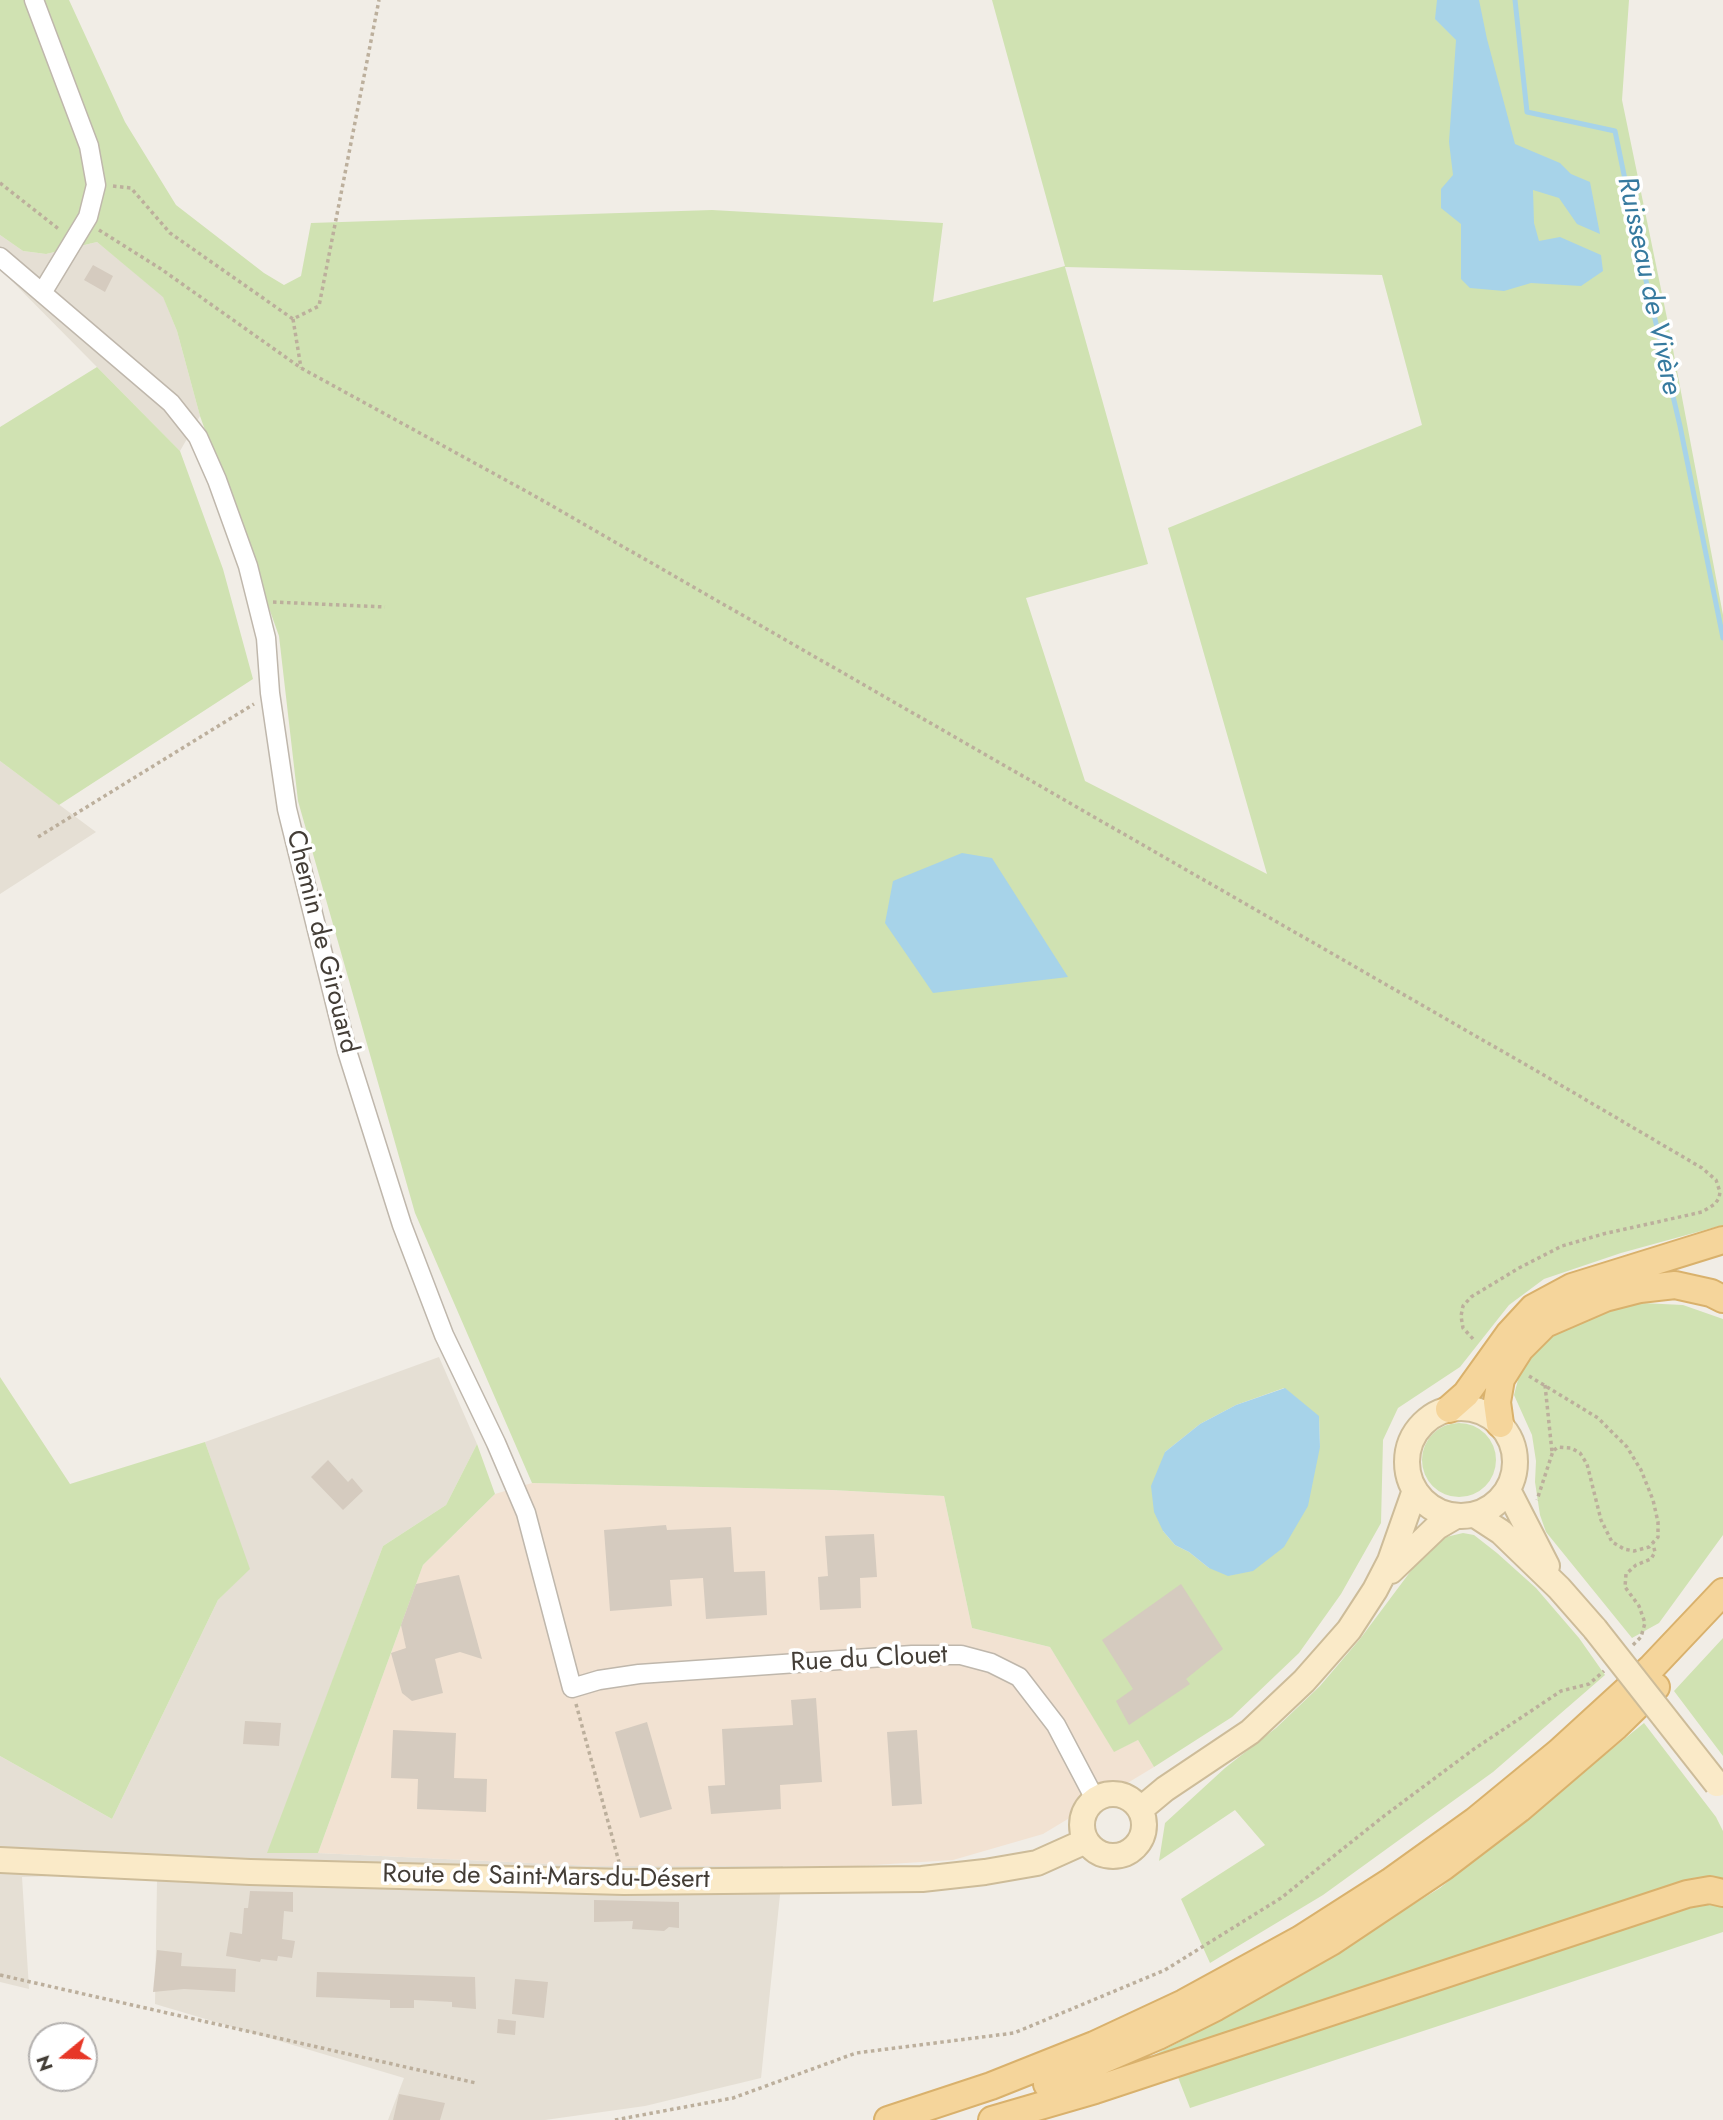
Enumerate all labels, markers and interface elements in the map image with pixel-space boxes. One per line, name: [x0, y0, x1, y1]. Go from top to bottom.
water label: Ruisseau de Vivère: [1608, 174, 1688, 398]
street label: Chemin de Girouard: [278, 827, 364, 1057]
street label: Rue du Clouet: [790, 1640, 948, 1680]
street label: Route de Saint-Mars-du-Désert: [382, 1860, 710, 1896]
north arrow: [28, 2022, 98, 2092]
text: N: [29, 2052, 60, 2075]

